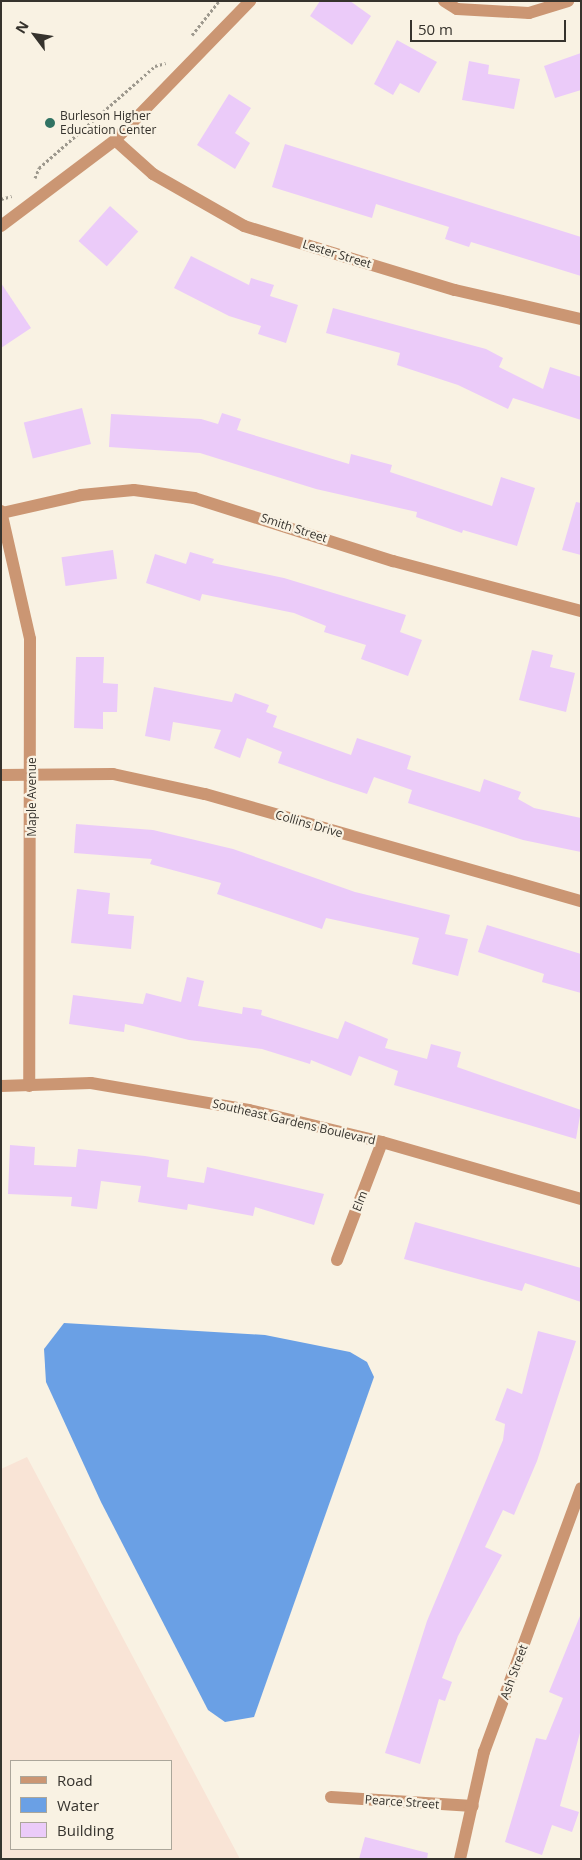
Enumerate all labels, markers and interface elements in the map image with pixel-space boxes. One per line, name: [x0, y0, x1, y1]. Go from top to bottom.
north arrow: [10, 10, 60, 60]
scale bar: [412, 10, 568, 42]
text: N: [11, 17, 33, 37]
text: 50 m: [418, 19, 453, 39]
place label: Burleson Higher Education Center: [60, 109, 156, 137]
marker: Burleson Higher Education Center: [44, 117, 56, 129]
street label: Lester Street: [301, 237, 373, 271]
street label: Smith Street: [259, 510, 329, 546]
street label: Maple Avenue: [25, 757, 39, 837]
street label: Collins Drive: [274, 808, 344, 840]
street label: Southeast Gardens Boulevard: [211, 1096, 377, 1148]
street label: Elm: [350, 1189, 370, 1213]
street label: Ash Street: [497, 1643, 531, 1701]
legend: [10, 1760, 172, 1850]
text: Road: [57, 1770, 93, 1790]
street label: Pearce Street: [364, 1792, 440, 1812]
text: Water: [57, 1795, 99, 1815]
text: Building: [57, 1820, 114, 1840]

